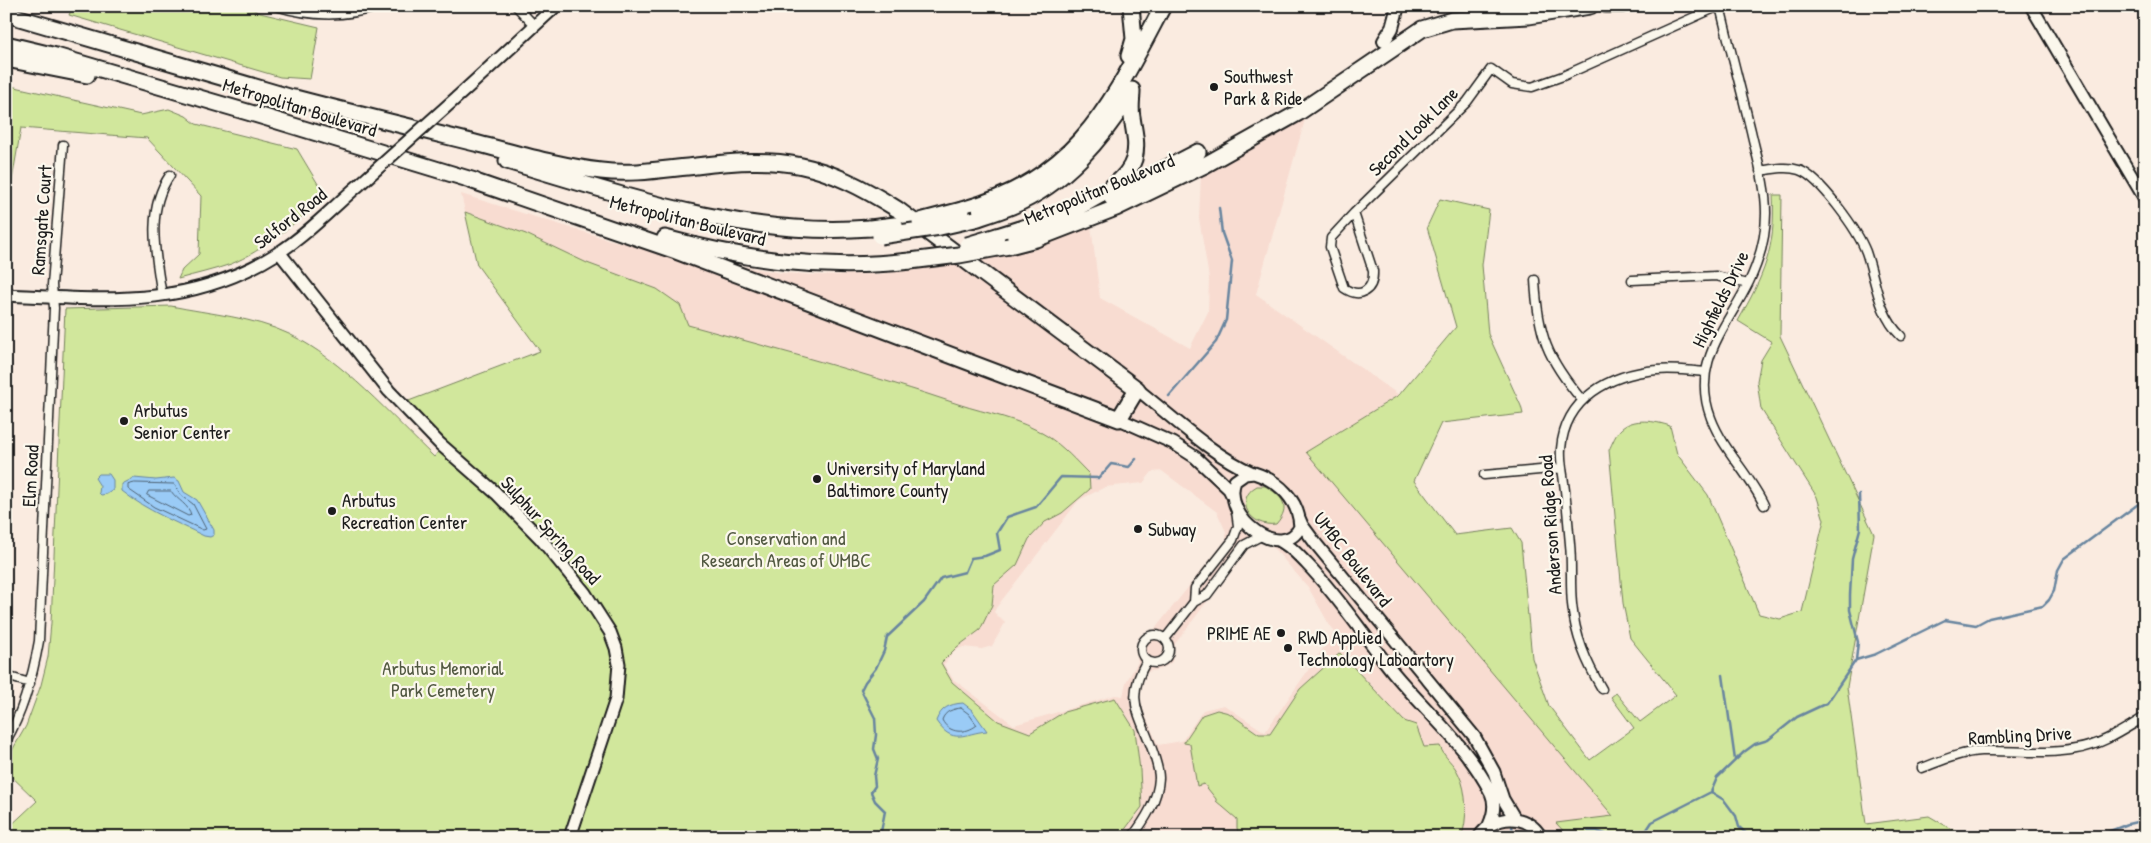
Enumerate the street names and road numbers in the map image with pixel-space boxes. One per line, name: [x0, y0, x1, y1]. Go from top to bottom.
street label: Metropolitan Boulevard: [220, 71, 381, 143]
street label: Second Look Lane: [1362, 80, 1464, 182]
street label: Metropolitan Boulevard: [1020, 147, 1178, 231]
street label: Ramsgate Court: [24, 164, 58, 276]
street label: Selford Road: [248, 181, 332, 255]
street label: Metropolitan Boulevard: [607, 188, 769, 252]
street label: Highfields Drive: [1685, 246, 1755, 352]
street label: Elm Road: [15, 444, 45, 508]
street label: Anderson Ridge Road: [1532, 454, 1568, 596]
street label: Sulphur Spring Road: [495, 470, 607, 590]
street label: UMBC Boulevard: [1308, 506, 1399, 612]
street label: Rambling Drive: [1968, 719, 2073, 751]

